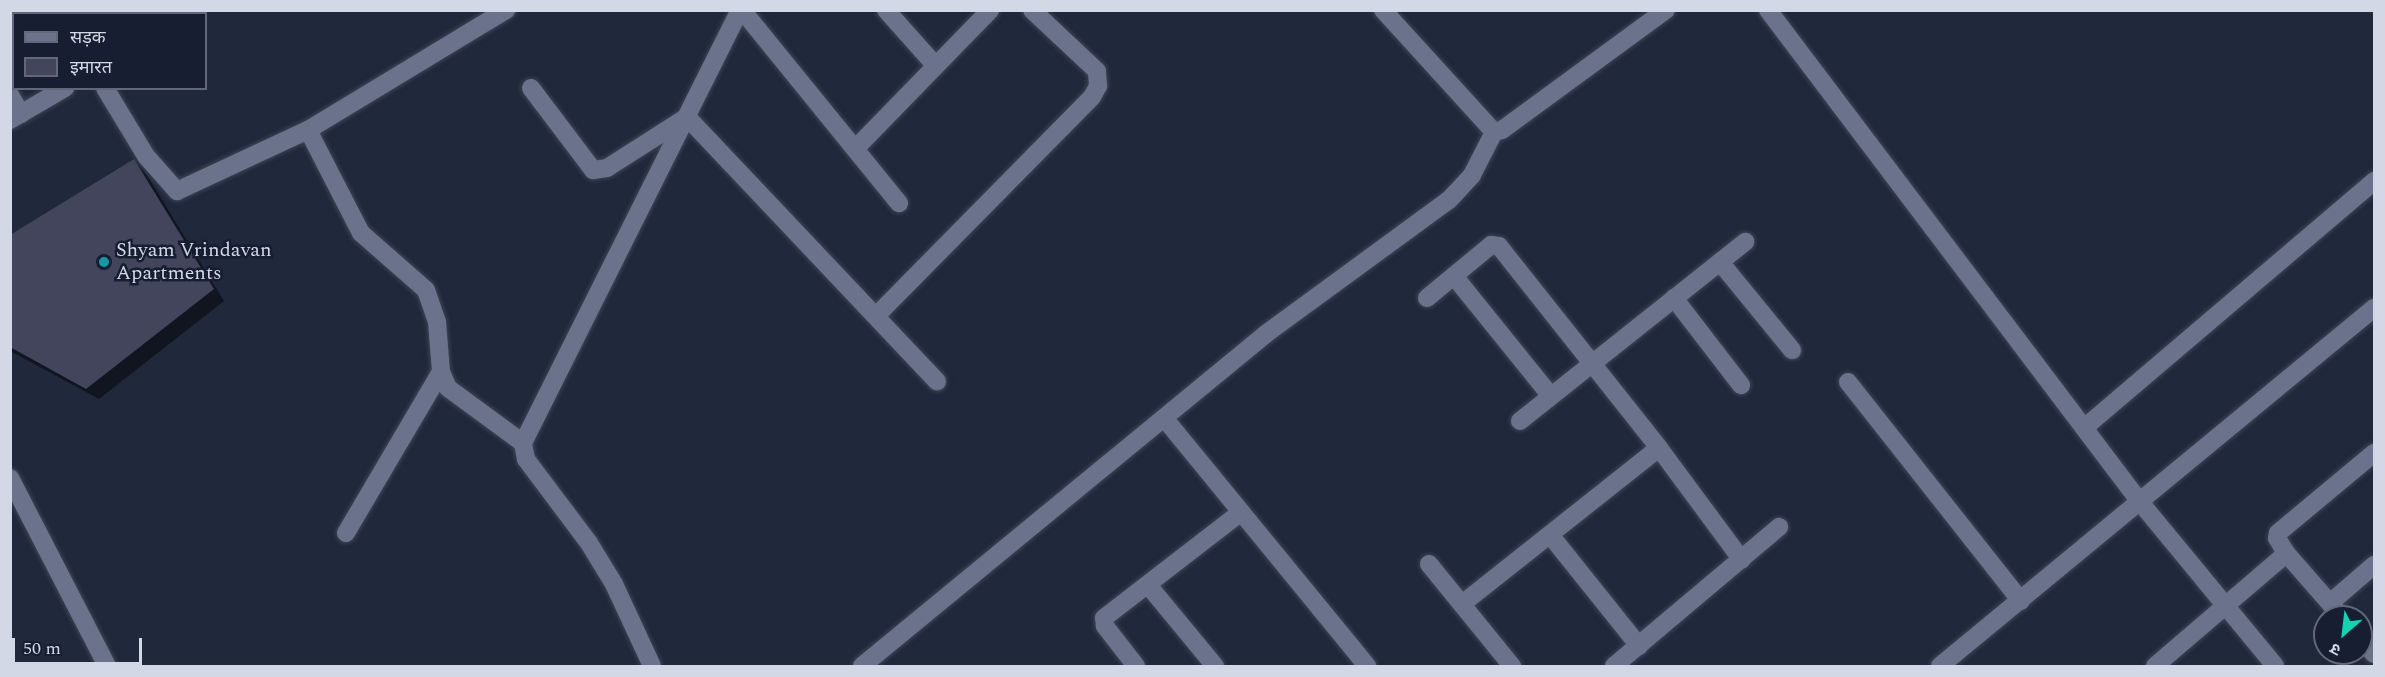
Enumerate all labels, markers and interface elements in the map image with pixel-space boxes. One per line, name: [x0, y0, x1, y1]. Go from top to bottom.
legend: [12, 12, 207, 90]
text: सड़क: [70, 24, 106, 51]
text: इमारत: [70, 54, 112, 81]
place label: Shyam Vrindavan Apartments: [116, 238, 272, 285]
marker: Shyam Vrindavan Apartments: [97, 255, 111, 269]
north arrow: [2313, 605, 2373, 665]
scale bar: [15, 626, 146, 664]
text: 50 m: [23, 635, 61, 662]
text: उ: [2326, 636, 2345, 662]

